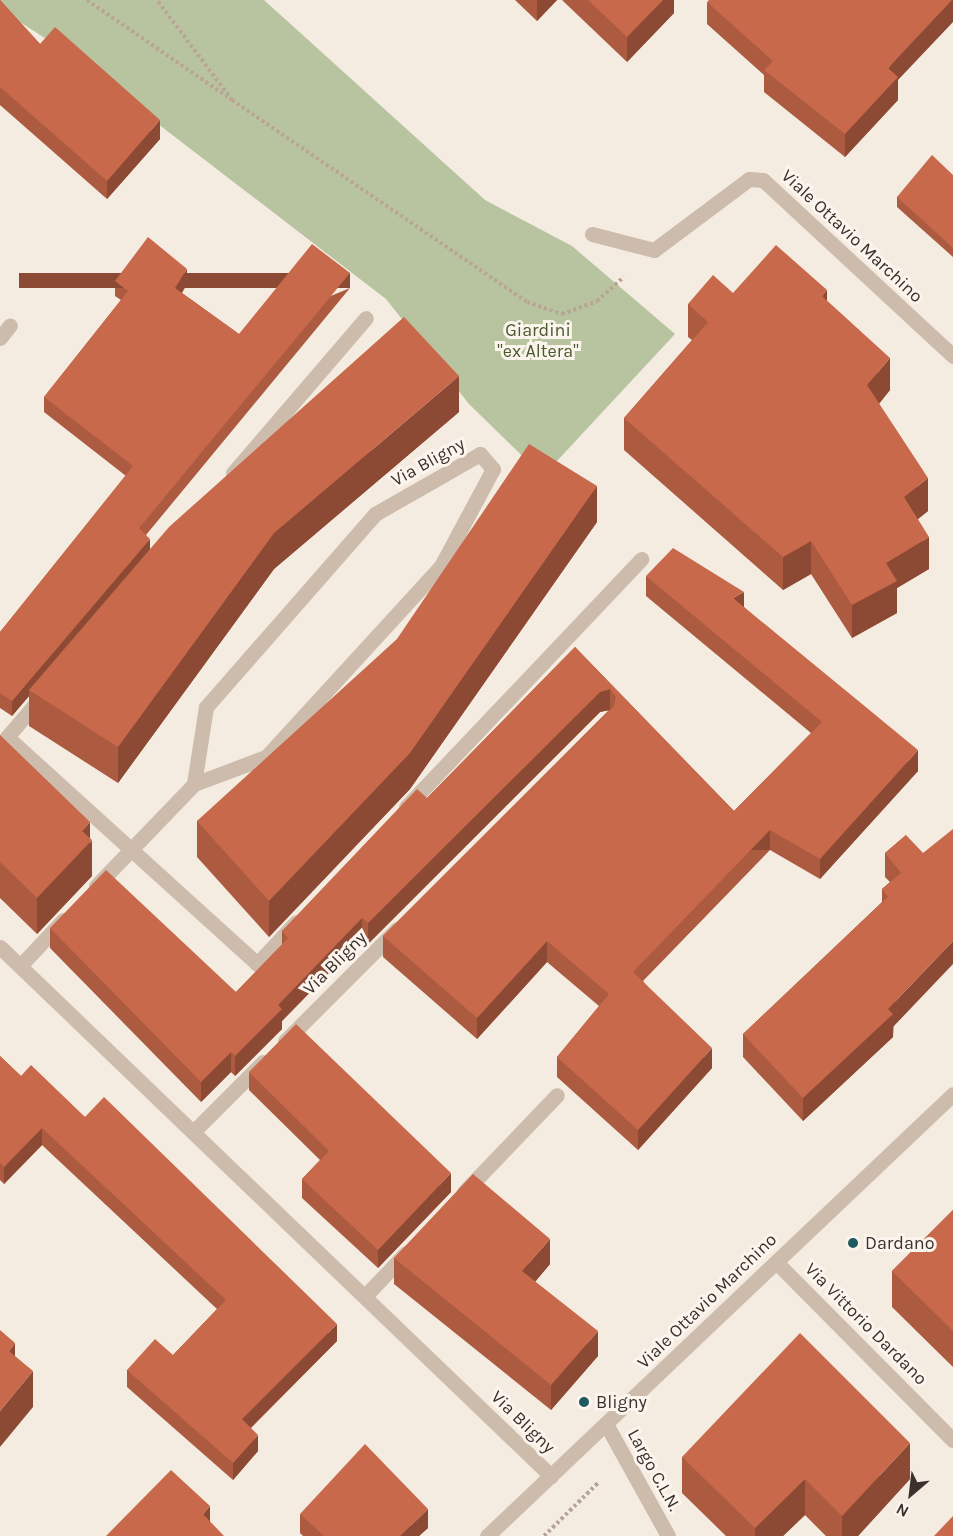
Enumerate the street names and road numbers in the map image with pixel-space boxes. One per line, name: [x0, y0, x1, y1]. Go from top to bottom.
street label: Viale Ottavio Marchino: [777, 165, 927, 307]
street label: Via Bligny: [387, 433, 469, 491]
street label: Via Bligny: [299, 927, 371, 999]
street label: Viale Ottavio Marchino: [633, 1229, 781, 1373]
street label: Via Vittorio Dardano: [800, 1258, 932, 1390]
street label: Via Bligny: [486, 1386, 560, 1458]
street label: Largo C.L.N.: [623, 1425, 685, 1515]

